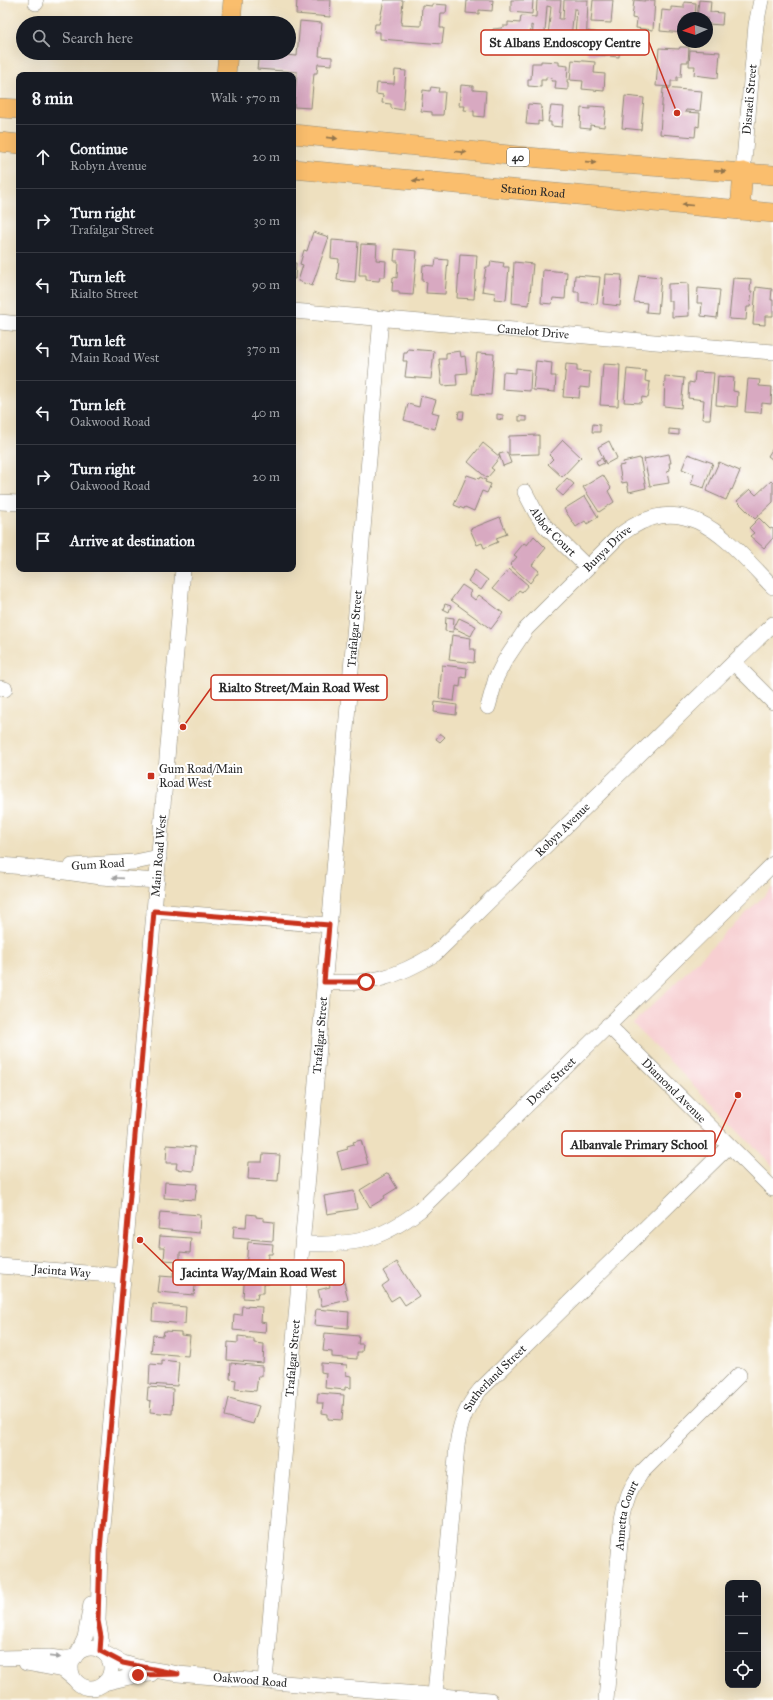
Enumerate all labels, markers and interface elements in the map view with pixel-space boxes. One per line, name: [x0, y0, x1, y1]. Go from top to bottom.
north arrow: [677, 12, 713, 48]
search box: [16, 16, 296, 60]
icon: search: [30, 27, 52, 49]
text: Search here: [62, 29, 133, 47]
callout: St Albans Endoscopy Centre: [481, 30, 649, 55]
text: St Albans Endoscopy Centre: [489, 35, 641, 51]
street label: Disraeli Street: [739, 63, 760, 135]
text: 8 min: [32, 88, 73, 109]
text: Walk · 570 m: [211, 90, 280, 106]
one-way arrow: [326, 135, 338, 142]
text: Continue: [70, 140, 128, 158]
icon: ahead: [32, 146, 54, 168]
one-way arrow: [455, 148, 467, 155]
road number: 40: [507, 148, 529, 166]
text: 20 m: [252, 149, 280, 165]
text: Robyn Avenue: [70, 158, 147, 174]
one-way arrow: [585, 159, 597, 166]
one-way arrow: [714, 167, 726, 174]
one-way arrow: [412, 177, 424, 184]
street label: Station Road: [500, 181, 566, 201]
one-way arrow: [681, 202, 693, 208]
text: Turn right: [70, 204, 135, 222]
icon: right: [32, 210, 54, 232]
text: 30 m: [254, 213, 280, 229]
text: Trafalgar Street: [70, 222, 154, 238]
text: Turn left: [70, 268, 126, 286]
icon: left: [32, 274, 54, 296]
text: 90 m: [252, 277, 280, 293]
text: Rialto Street: [70, 286, 138, 302]
street label: Camelot Drive: [497, 321, 570, 342]
text: Turn left: [70, 332, 126, 350]
icon: left: [32, 338, 54, 360]
text: 370 m: [247, 341, 280, 357]
text: Main Road West: [70, 350, 159, 366]
text: Turn left: [70, 396, 126, 414]
icon: left: [32, 402, 54, 424]
text: 40 m: [251, 405, 280, 421]
text: Oakwood Road: [70, 414, 150, 430]
text: Turn right: [70, 460, 135, 478]
icon: right: [32, 466, 54, 488]
text: 20 m: [252, 469, 280, 485]
text: Oakwood Road: [70, 478, 150, 494]
street label: Abbot Court: [527, 504, 579, 560]
street label: Bunya Drive: [580, 522, 634, 575]
icon: arrive: [32, 530, 54, 552]
text: Arrive at destination: [70, 532, 195, 550]
street label: Trafalgar Street: [344, 589, 365, 668]
callout: Rialto Street/Main Road West: [211, 675, 387, 700]
text: Rialto Street/Main Road West: [219, 680, 380, 696]
place label: Gum Road/Main Road West: [159, 762, 243, 790]
marker: Gum Road/Main Road West: [146, 771, 156, 781]
street label: Robyn Avenue: [532, 800, 593, 859]
street label: Main Road West: [148, 813, 169, 898]
street label: Gum Road: [71, 856, 125, 873]
one-way arrow: [112, 875, 124, 882]
route start: [357, 973, 375, 991]
street label: Trafalgar Street: [310, 995, 330, 1075]
street label: Dover Street: [524, 1054, 579, 1108]
street label: Diamond Avenue: [639, 1056, 709, 1126]
callout: Albanvale Primary School: [562, 1131, 715, 1156]
text: Albanvale Primary School: [569, 1137, 708, 1153]
callout: Jacinta Way/Main Road West: [173, 1260, 344, 1285]
street label: Jacinta Way: [30, 1262, 92, 1280]
text: Jacinta Way/Main Road West: [179, 1265, 337, 1281]
street label: Trafalgar Street: [282, 1318, 303, 1397]
street label: Sutherland Street: [460, 1341, 530, 1414]
street label: Annetta Court: [612, 1477, 642, 1552]
map controls: [725, 1580, 761, 1688]
button: +: [725, 1580, 761, 1616]
button: −: [725, 1616, 761, 1652]
button: locate: [725, 1652, 761, 1688]
one-way arrow: [49, 1654, 61, 1661]
route end: [129, 1666, 147, 1684]
street label: Oakwood Road: [213, 1670, 288, 1690]

